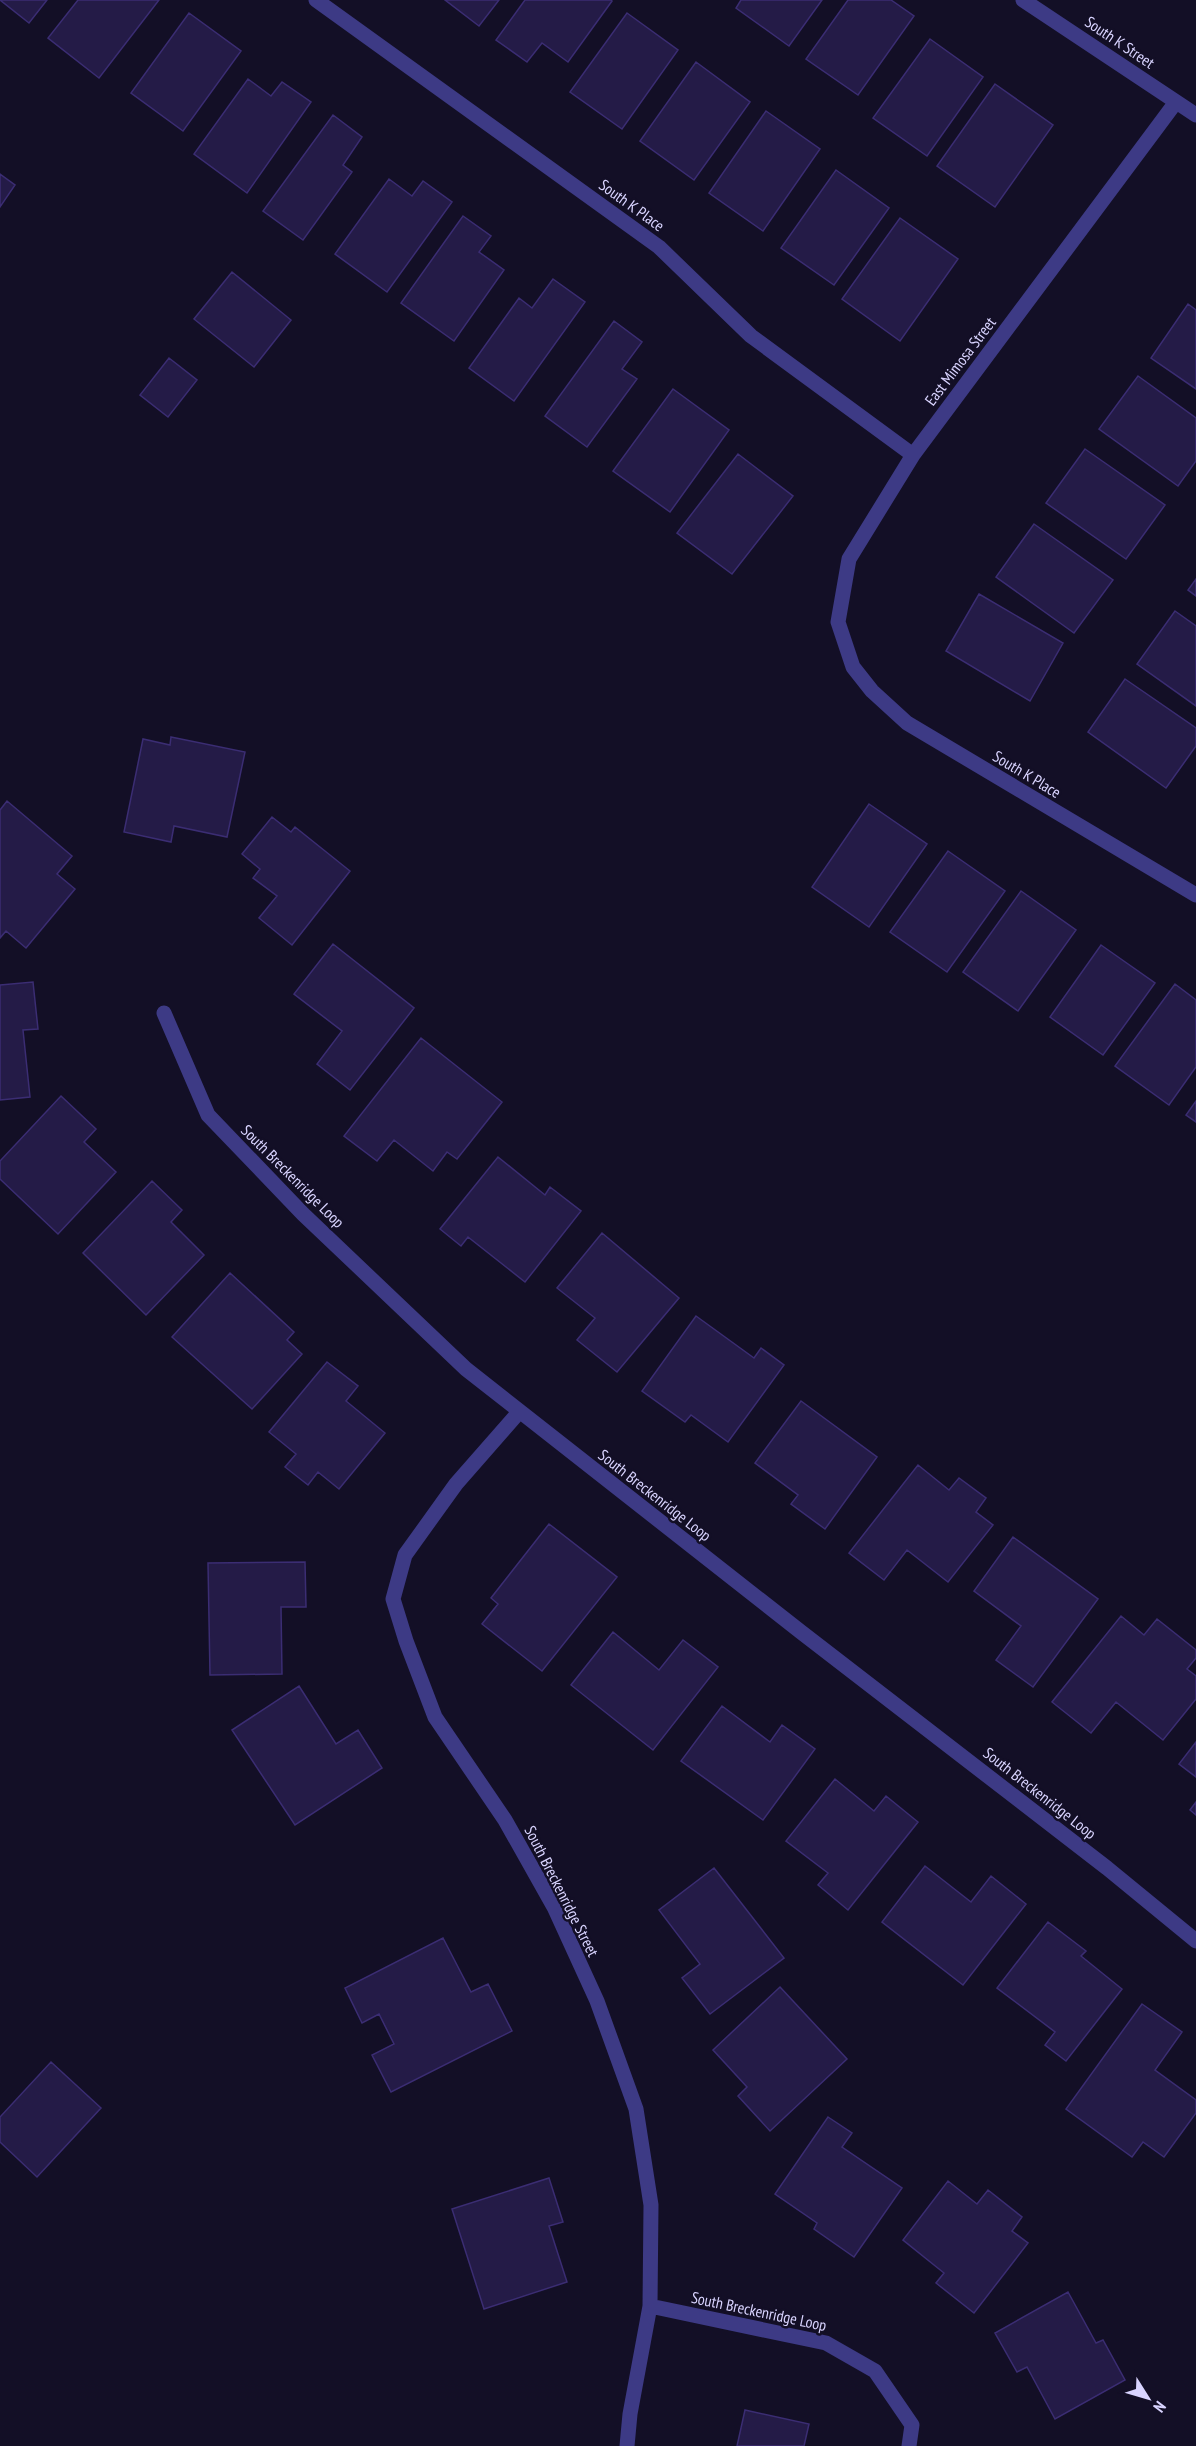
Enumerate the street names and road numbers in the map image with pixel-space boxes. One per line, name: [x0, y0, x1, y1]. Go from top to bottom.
street label: South K Street: [1081, 11, 1159, 73]
street label: South K Place: [595, 175, 669, 235]
street label: East Mimosa Street: [920, 312, 1000, 409]
street label: South K Place: [989, 746, 1065, 802]
street label: South Breckenridge Loop: [237, 1120, 349, 1232]
street label: South Breckenridge Loop: [595, 1445, 715, 1545]
street label: South Breckenridge Loop: [980, 1743, 1100, 1843]
street label: South Breckenridge Street: [520, 1822, 604, 1960]
street label: South Breckenridge Loop: [690, 2287, 828, 2335]

